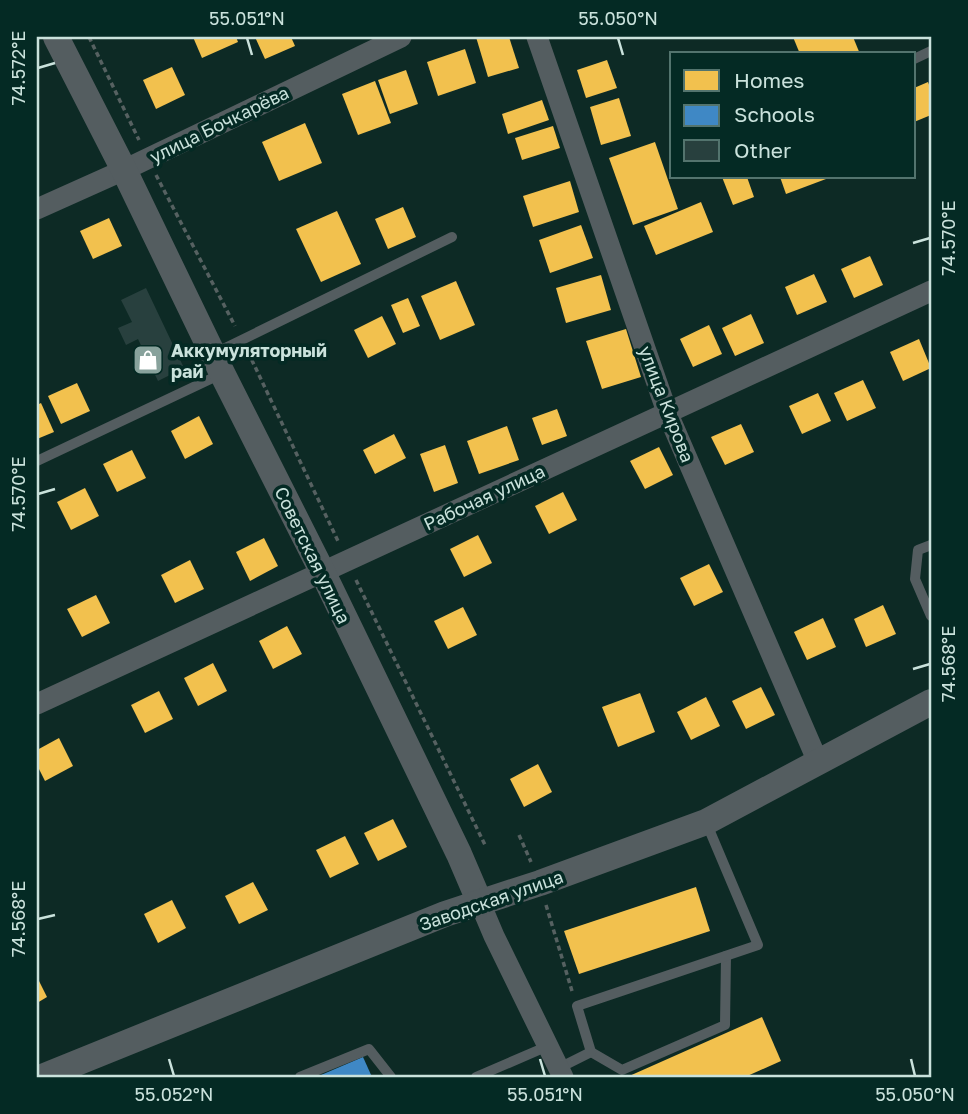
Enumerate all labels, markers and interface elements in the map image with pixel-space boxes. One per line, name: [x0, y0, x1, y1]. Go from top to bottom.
text: 55.051°N: [209, 7, 285, 29]
text: 55.050°N: [578, 7, 658, 29]
text: 74.572°E: [7, 31, 29, 105]
legend: [670, 52, 916, 178]
text: Homes: [734, 67, 804, 93]
street label: улица Бочкарёва: [146, 81, 292, 167]
text: Schools: [734, 101, 815, 127]
text: Other: [734, 137, 791, 163]
text: 74.570°E: [937, 200, 959, 276]
place label: Аккумуляторный рай: [171, 339, 327, 382]
shop icon: Аккумуляторный рай: [131, 343, 165, 377]
street label: улица Кирова: [635, 343, 699, 465]
text: 74.570°E: [7, 456, 29, 532]
street label: Рабочая улица: [420, 459, 548, 535]
street label: Советская улица: [270, 483, 356, 627]
text: 74.568°E: [937, 626, 959, 702]
street label: Заводская улица: [416, 865, 566, 935]
text: 74.568°E: [7, 881, 29, 957]
text: 55.052°N: [134, 1083, 214, 1105]
text: 55.051°N: [507, 1083, 583, 1105]
text: 55.050°N: [875, 1083, 955, 1105]

